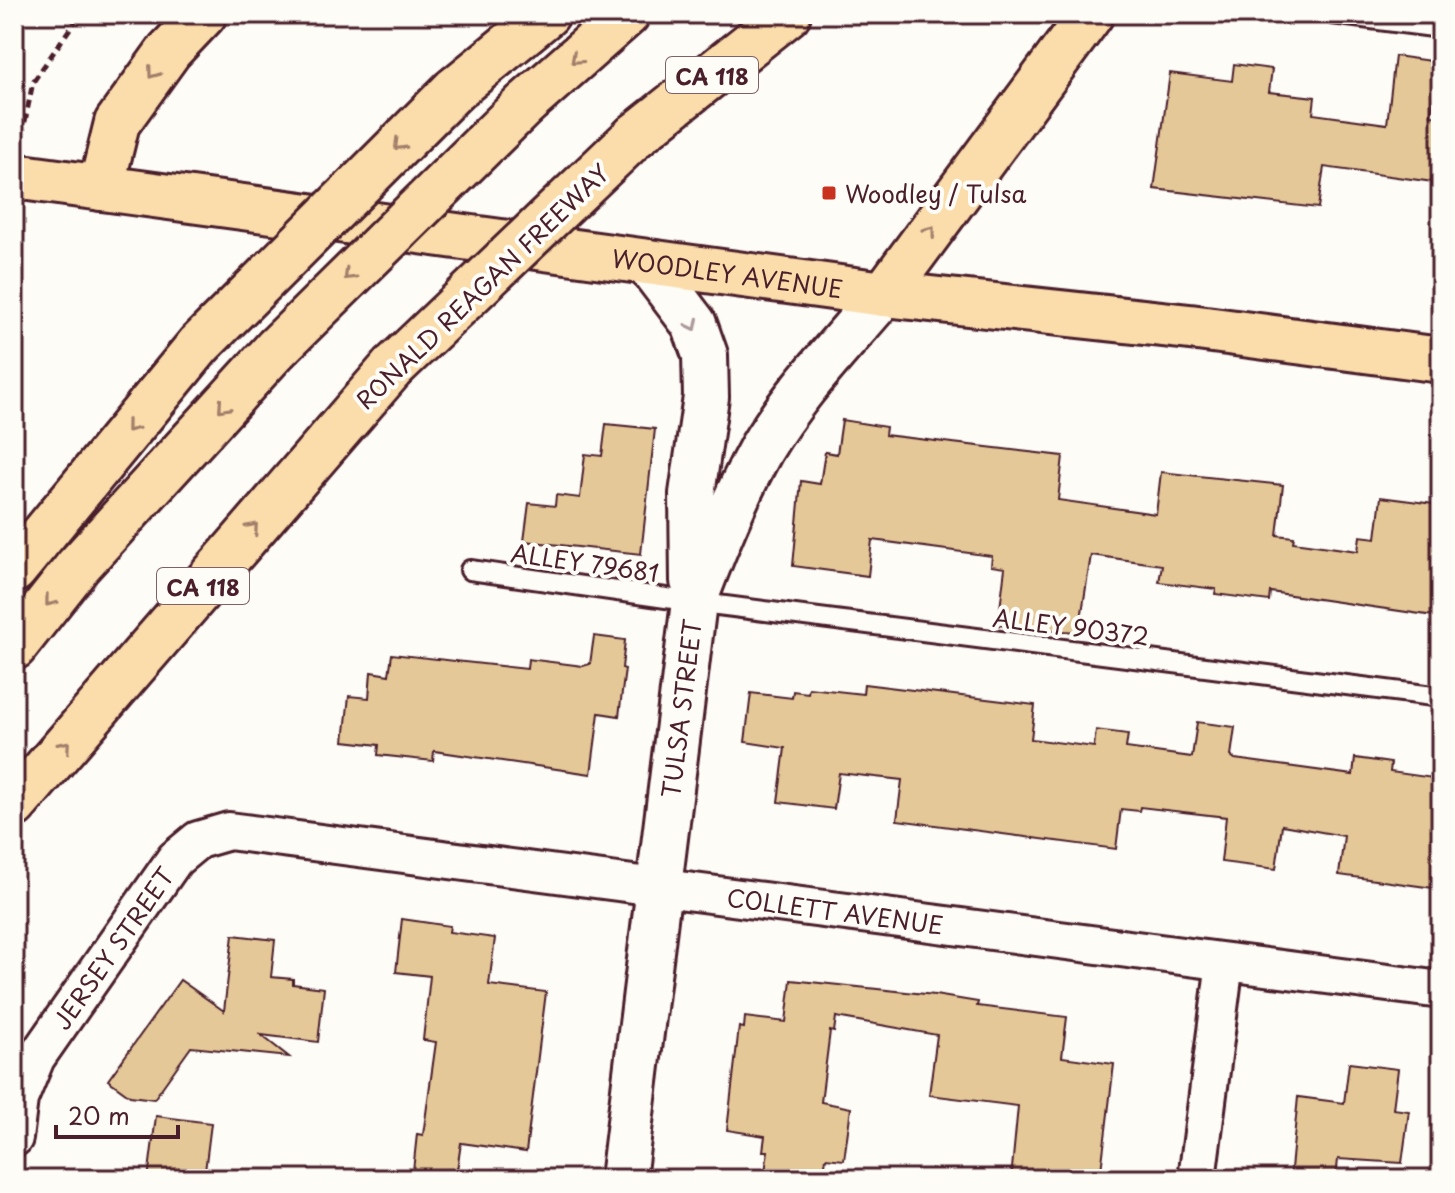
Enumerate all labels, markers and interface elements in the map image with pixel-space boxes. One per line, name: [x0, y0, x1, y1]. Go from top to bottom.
one-way arrow: [570, 49, 585, 63]
road number: CA 118: [666, 57, 758, 93]
one-way arrow: [148, 64, 163, 79]
one-way arrow: [394, 136, 408, 150]
street label: RONALD REAGAN FREEWAY: [347, 155, 617, 417]
place label: Woodley / Tulsa: [845, 175, 1026, 211]
marker: Woodley / Tulsa: [820, 184, 838, 202]
one-way arrow: [920, 225, 935, 240]
street label: WOODLEY AVENUE: [610, 239, 845, 306]
one-way arrow: [344, 266, 358, 280]
one-way arrow: [683, 317, 698, 331]
one-way arrow: [219, 397, 233, 412]
one-way arrow: [127, 417, 141, 432]
one-way arrow: [244, 522, 258, 537]
street label: ALLEY 79681: [509, 534, 661, 590]
road number: CA 118: [157, 568, 249, 604]
one-way arrow: [46, 592, 60, 607]
street label: ALLEY 90372: [991, 599, 1151, 653]
street label: TULSA STREET: [652, 617, 710, 800]
one-way arrow: [55, 740, 70, 755]
street label: JERSEY STREET: [44, 859, 183, 1036]
street label: COLLETT AVENUE: [725, 879, 946, 943]
scale bar: [56, 1089, 178, 1139]
text: 20 m: [68, 1097, 130, 1133]

